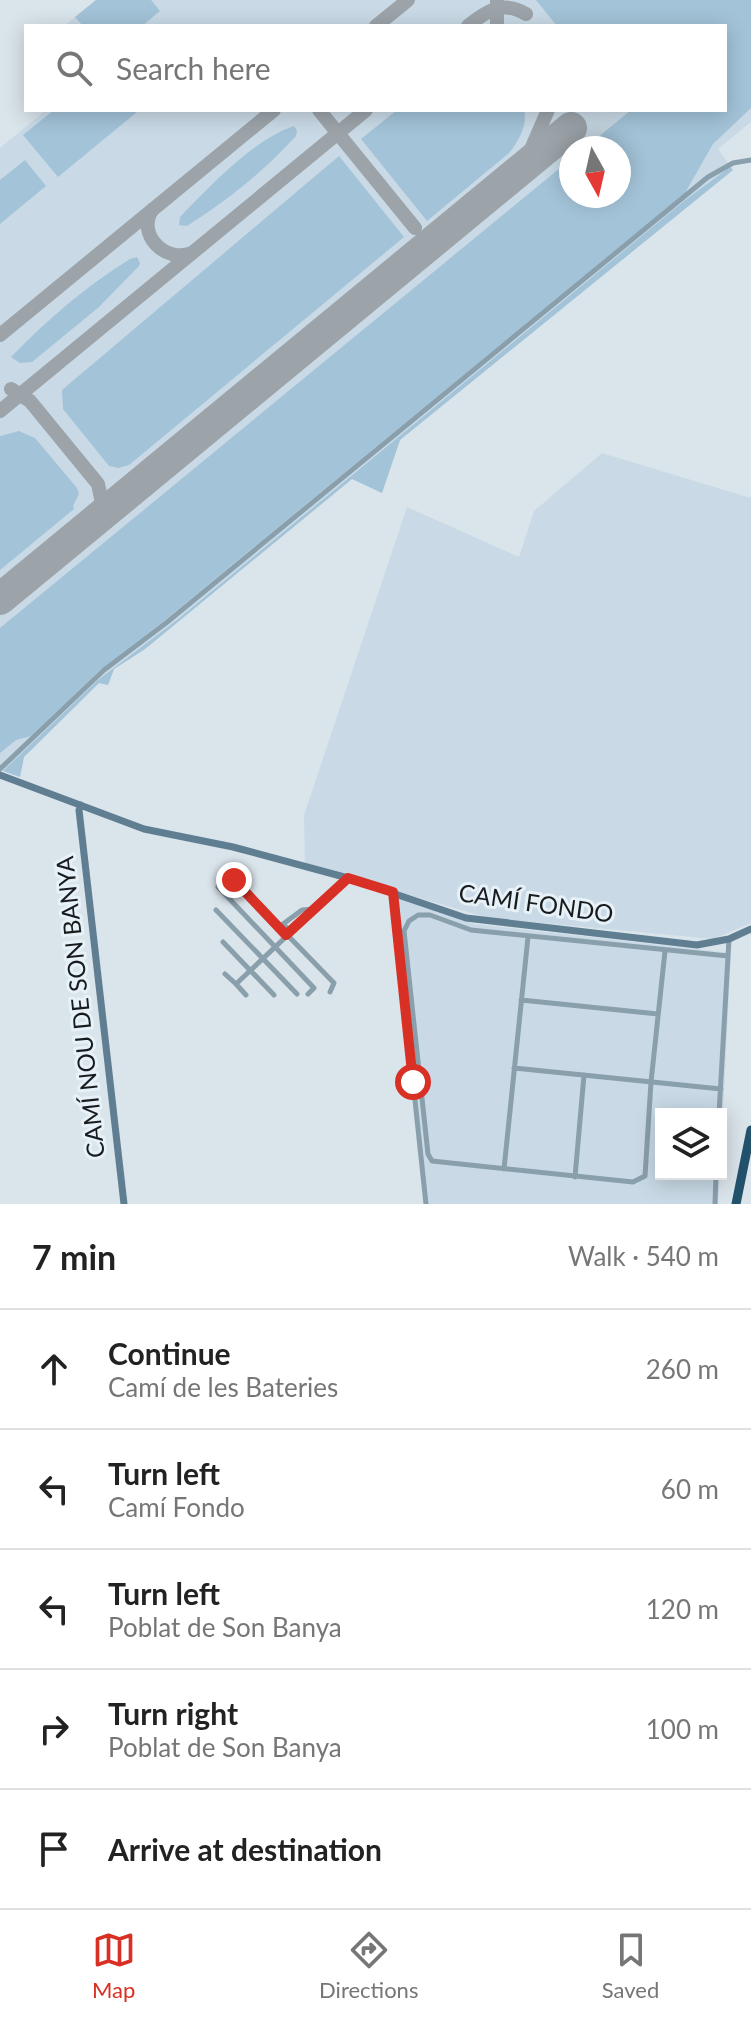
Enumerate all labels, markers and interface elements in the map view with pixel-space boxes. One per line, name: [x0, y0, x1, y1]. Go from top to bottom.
search box: [24, 24, 727, 112]
icon: search: [52, 46, 96, 90]
text: Search here: [116, 50, 271, 86]
north arrow: [559, 136, 631, 208]
street label: CAMÍ NOU DE SON BANYA: [49, 854, 110, 1159]
route end: [216, 862, 252, 898]
street label: CAMÍ FONDO: [457, 877, 615, 928]
route start: [395, 1064, 431, 1100]
map controls: [655, 1108, 727, 1180]
button: layers: [655, 1108, 727, 1180]
text: 7 min: [32, 1236, 116, 1277]
text: Walk · 540 m: [568, 1240, 719, 1272]
text: Continue: [108, 1335, 231, 1371]
icon: ahead: [32, 1347, 76, 1391]
text: 260 m: [646, 1353, 719, 1385]
text: Camí de les Bateries: [108, 1371, 338, 1403]
text: Turn left: [108, 1455, 220, 1491]
icon: left: [32, 1467, 76, 1511]
text: 60 m: [661, 1473, 719, 1505]
text: Camí Fondo: [108, 1491, 245, 1523]
text: Turn left: [108, 1575, 220, 1611]
icon: left: [32, 1587, 76, 1631]
text: 120 m: [646, 1593, 719, 1625]
text: Poblat de Son Banya: [108, 1611, 342, 1643]
text: Turn right: [108, 1695, 238, 1731]
icon: right: [32, 1707, 76, 1751]
text: 100 m: [646, 1713, 719, 1745]
text: Poblat de Son Banya: [108, 1731, 342, 1763]
icon: arrive: [32, 1827, 76, 1871]
text: Arrive at destination: [108, 1831, 382, 1867]
tab: Map: [92, 1928, 136, 2003]
tab: Directions: [319, 1928, 418, 2003]
tab: Saved: [602, 1928, 659, 2003]

